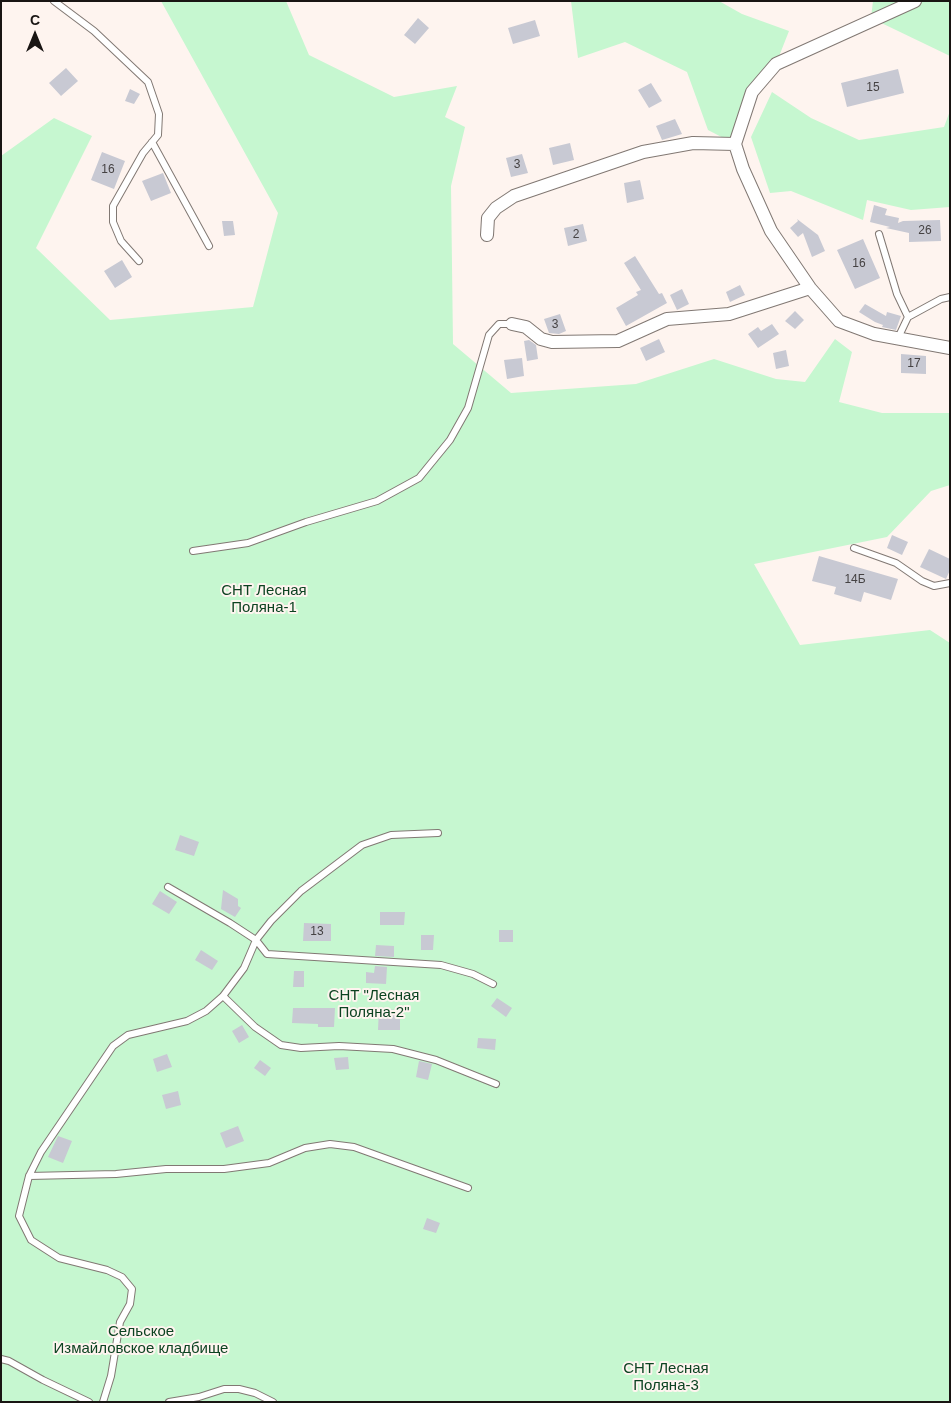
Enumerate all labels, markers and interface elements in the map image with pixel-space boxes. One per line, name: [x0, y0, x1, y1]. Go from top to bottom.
north arrow: [10, 10, 60, 60]
text: С: [30, 12, 40, 28]
house number: 15: [866, 81, 880, 95]
house number: 3: [514, 158, 520, 172]
house number: 16: [101, 163, 115, 177]
house number: 26: [918, 224, 932, 238]
house number: 2: [573, 228, 579, 242]
house number: 16: [852, 257, 866, 271]
house number: 3: [552, 318, 558, 332]
house number: 17: [907, 357, 921, 371]
house number: 14Б: [844, 573, 866, 587]
park label: СНТ Лесная Поляна-1: [221, 582, 307, 617]
house number: 13: [310, 925, 324, 939]
park label: СНТ "Лесная Поляна-2": [329, 987, 419, 1022]
park label: Сельское Измайловское кладбище: [54, 1323, 228, 1358]
park label: СНТ Лесная Поляна-3: [623, 1360, 709, 1395]

